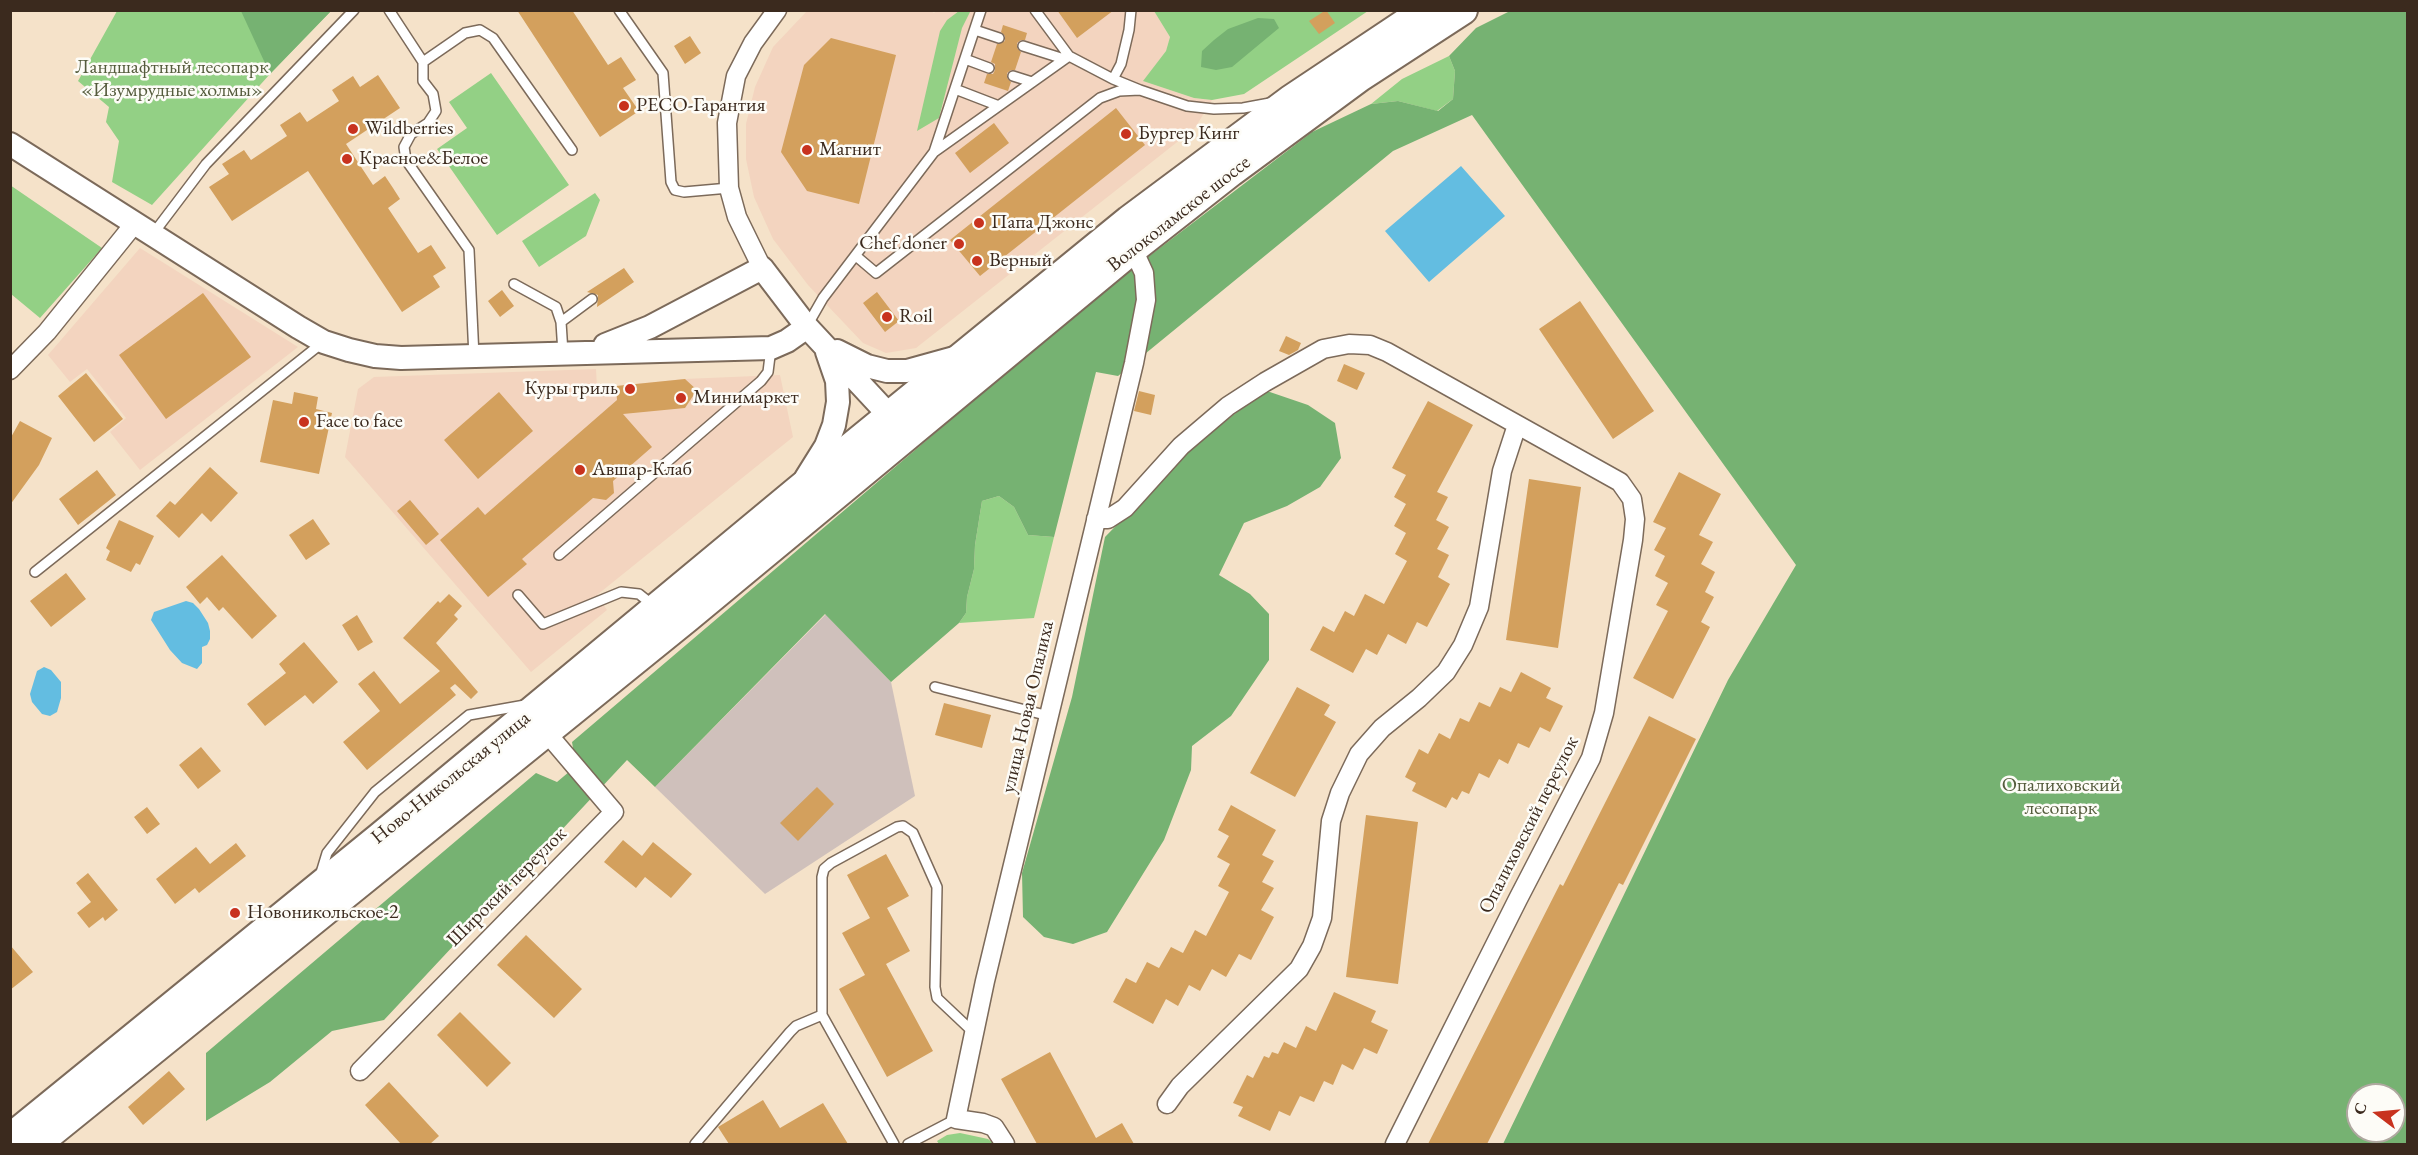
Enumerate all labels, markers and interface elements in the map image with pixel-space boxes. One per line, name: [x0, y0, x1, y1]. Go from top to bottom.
park label: Ландшафтный лесопарк «Изумрудные холмы»: [75, 56, 269, 103]
place label: РЕСО-Гарантия: [636, 94, 765, 118]
marker: РЕСО-Гарантия: [617, 99, 631, 113]
place label: Wildberries: [365, 117, 453, 141]
marker: Wildberries: [346, 122, 360, 136]
place label: Бургер Кинг: [1138, 122, 1239, 146]
marker: Бургер Кинг: [1119, 127, 1133, 141]
place label: Магнит: [819, 138, 881, 162]
marker: Магнит: [800, 143, 814, 157]
place label: Красное&Белое: [359, 147, 488, 171]
street label: Волоколамское шоссе: [1103, 151, 1255, 277]
marker: Красное&Белое: [340, 152, 354, 166]
place label: Папа Джонс: [991, 211, 1094, 235]
marker: Папа Джонс: [972, 216, 986, 230]
place label: Chef doner: [859, 232, 947, 256]
marker: Chef doner: [952, 237, 966, 251]
place label: Верный: [989, 249, 1052, 273]
marker: Верный: [970, 254, 984, 268]
place label: Roil: [899, 305, 933, 329]
marker: Roil: [880, 310, 894, 324]
place label: Куры гриль: [525, 377, 618, 401]
marker: Куры гриль: [623, 382, 637, 396]
place label: Минимаркет: [693, 386, 799, 410]
marker: Минимаркет: [674, 391, 688, 405]
place label: Face to face: [316, 410, 403, 434]
marker: Face to face: [297, 415, 311, 429]
place label: Авшар-Клаб: [592, 458, 692, 482]
marker: Авшар-Клаб: [573, 463, 587, 477]
street label: улица Новая Опалиха: [997, 619, 1059, 795]
street label: Ново-Никольская улица: [367, 706, 535, 850]
street label: Опалиховский переулок: [1474, 732, 1584, 918]
park label: Опалиховский лесопарк: [2002, 774, 2120, 821]
street label: Широкий переулок: [442, 822, 572, 952]
place label: Новоникольское-2: [247, 901, 398, 925]
marker: Новоникольское-2: [228, 906, 242, 920]
north arrow: [2346, 1083, 2406, 1143]
text: С: [2348, 1100, 2372, 1117]

